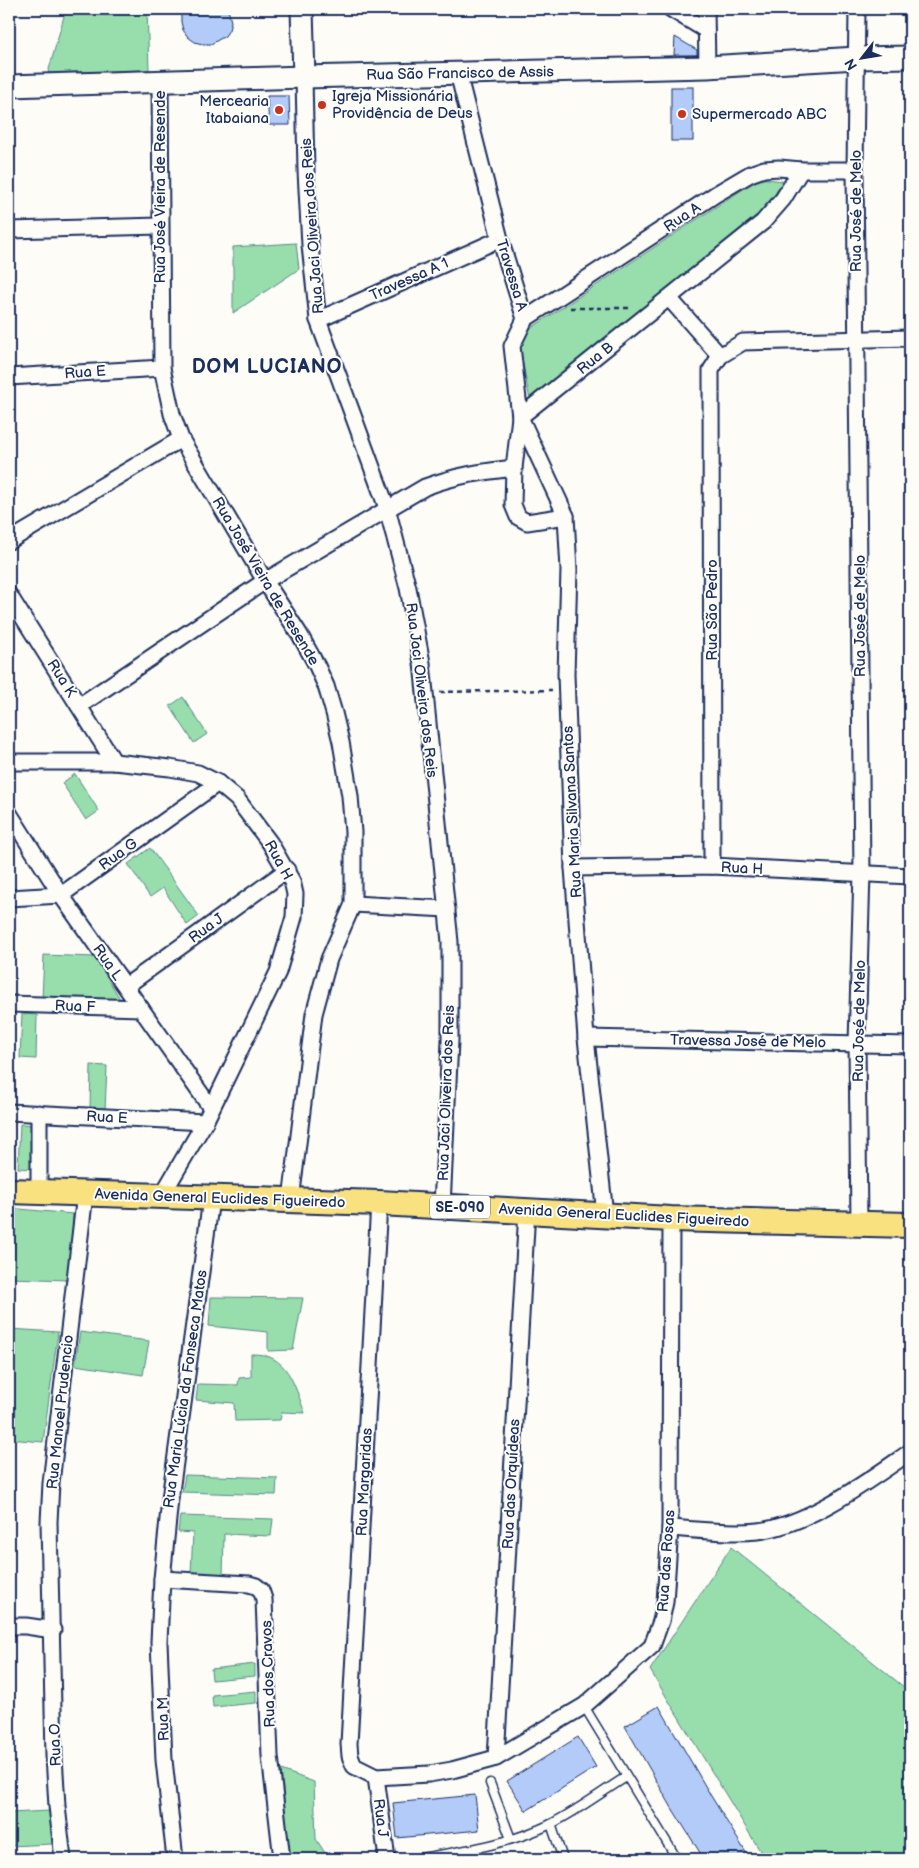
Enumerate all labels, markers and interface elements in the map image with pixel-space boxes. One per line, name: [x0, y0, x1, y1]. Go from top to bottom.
north arrow: [836, 32, 886, 82]
text: N: [841, 56, 861, 73]
street label: Rua São Francisco de Assis: [366, 62, 555, 85]
place label: Igreja Missionária Providência de Deus: [332, 87, 473, 123]
street label: Rua José Vieira de Resende: [151, 90, 170, 284]
place label: Mercearia Itabaiana: [199, 92, 269, 128]
marker: Igreja Missionária Providência de Deus: [316, 99, 328, 111]
marker: Mercearia Itabaiana: [273, 104, 285, 116]
place label: Supermercado ABC: [692, 105, 827, 124]
marker: Supermercado ABC: [676, 108, 688, 120]
street label: Rua Jaci Oliveira dos Reis: [297, 137, 328, 315]
street label: Rua José de Melo: [847, 150, 866, 272]
street label: Rua A: [660, 198, 705, 237]
street label: Travessa A: [492, 237, 532, 314]
street label: Travessa A 1: [367, 254, 452, 305]
street label: Rua B: [573, 338, 618, 379]
district label: DOM LUCIANO: [192, 355, 342, 379]
street label: Rua E: [64, 362, 106, 383]
street label: Rua José Vieira de Resende: [208, 494, 323, 669]
street label: Rua José de Melo: [851, 555, 870, 677]
street label: Rua São Pedro: [703, 559, 722, 661]
street label: Rua Jaci Oliveira dos Reis: [401, 601, 442, 779]
street label: Rua K: [43, 656, 81, 701]
street label: Rua Maria Silvana Santos: [558, 725, 586, 899]
street label: Rua G: [95, 834, 141, 875]
street label: Rua H: [260, 837, 297, 883]
street label: Rua H: [720, 858, 764, 879]
street label: Rua J: [185, 909, 228, 948]
street label: Rua L: [88, 940, 127, 985]
street label: Rua José de Melo: [849, 960, 870, 1082]
street label: Rua F: [54, 996, 96, 1017]
street label: Rua Jaci Oliveira dos Reis: [434, 1004, 459, 1181]
street label: Travessa José de Melo: [670, 1031, 826, 1052]
street label: Rua E: [86, 1107, 128, 1128]
street label: Avenida General Euclides Figueiredo: [94, 1185, 346, 1212]
road number: SE-090: [430, 1196, 490, 1218]
street label: Avenida General Euclides Figueiredo: [498, 1199, 750, 1232]
street label: Rua Maria Lúcia da Fonseca Matos: [159, 1268, 212, 1509]
street label: Rua Manoel Prudencio: [43, 1334, 78, 1490]
street label: Rua das Orquídeas: [499, 1418, 524, 1550]
street label: Rua Margaridas: [352, 1427, 377, 1537]
street label: Rua das Rosas: [653, 1509, 680, 1613]
street label: Rua dos Cravos: [257, 1619, 280, 1728]
street label: Rua M: [153, 1696, 174, 1742]
street label: Rua O: [45, 1723, 66, 1767]
street label: Rua J: [369, 1798, 392, 1839]

